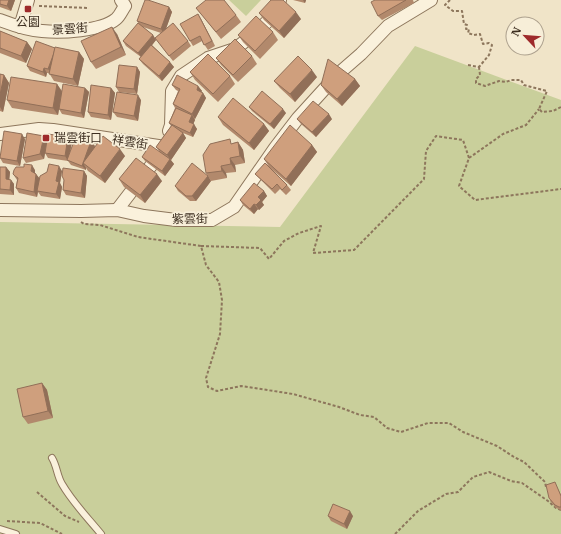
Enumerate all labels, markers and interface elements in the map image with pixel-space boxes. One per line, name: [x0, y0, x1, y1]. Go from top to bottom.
marker: 公園: [23, 4, 33, 14]
place label: 公園: [16, 14, 40, 29]
north arrow: [505, 16, 545, 56]
street label: 景雲街: [51, 20, 88, 37]
text: N: [508, 24, 524, 39]
place label: 瑞雲街口: [54, 130, 102, 145]
street label: 祥雲街: [111, 131, 149, 152]
marker: 瑞雲街口: [41, 133, 51, 143]
street label: 紫雲街: [172, 211, 208, 226]

